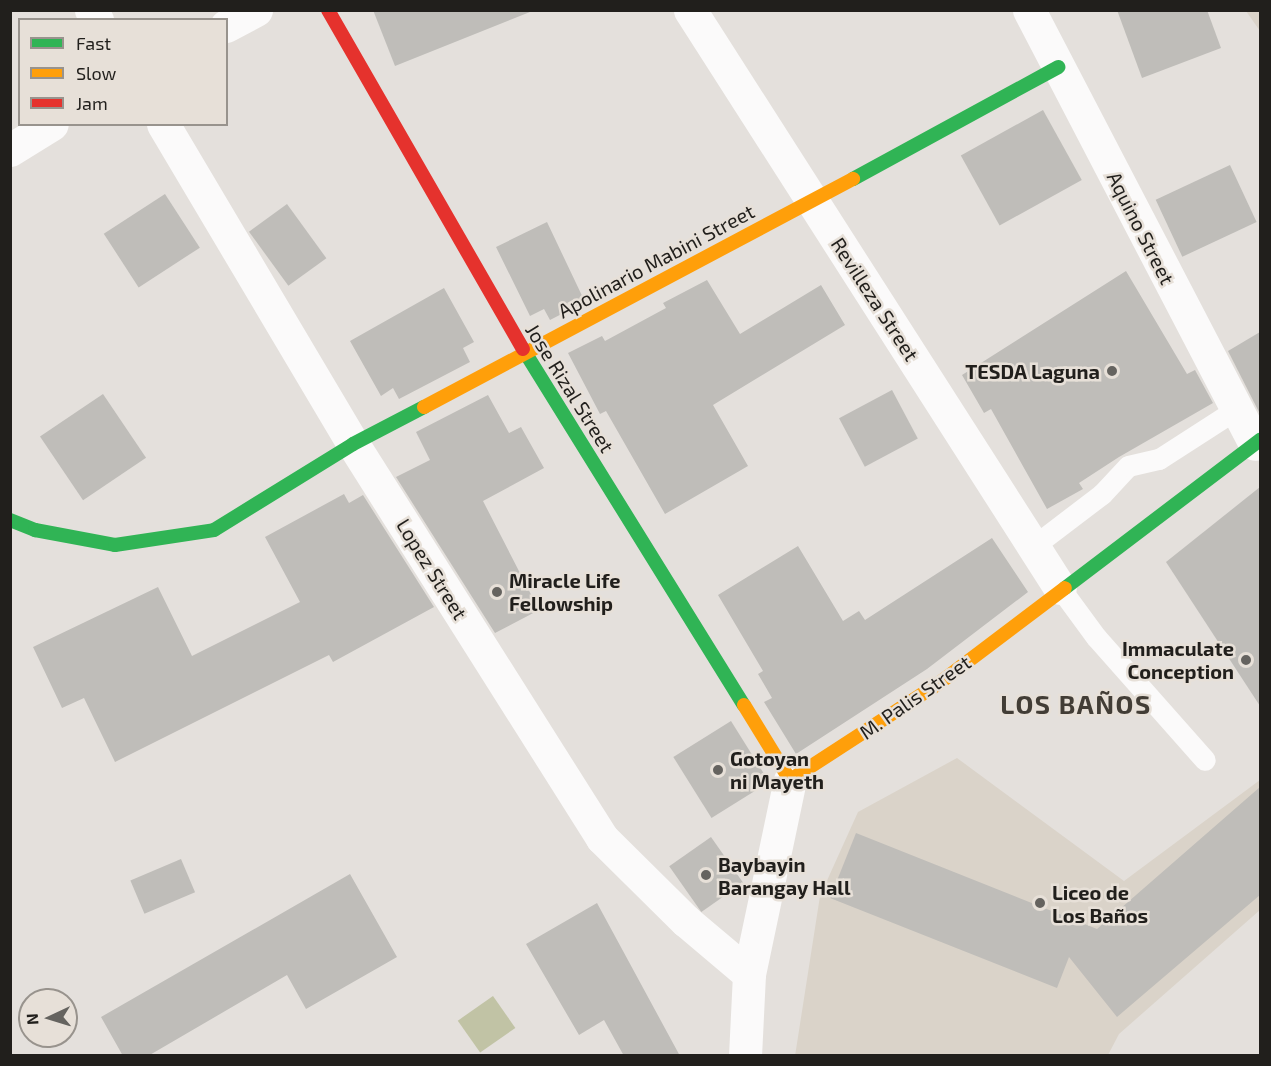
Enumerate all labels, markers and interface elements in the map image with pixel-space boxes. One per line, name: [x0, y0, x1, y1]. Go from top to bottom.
legend: [18, 18, 228, 126]
text: Fast: [76, 32, 111, 54]
text: Slow: [76, 62, 116, 84]
text: Jam: [76, 92, 108, 114]
street label: Aquino Street: [1102, 168, 1180, 288]
street label: Apolinario Mabini Street: [554, 199, 758, 323]
street label: Revilleza Street: [826, 233, 924, 365]
street label: Jose Rizal Street: [521, 319, 619, 457]
place label: TESDA Laguna: [965, 359, 1100, 383]
marker: TESDA Laguna: [1105, 364, 1119, 378]
street label: Lopez Street: [392, 514, 472, 624]
place label: Miracle Life Fellowship: [509, 568, 621, 615]
marker: Miracle Life Fellowship: [490, 585, 504, 599]
place label: Immaculate Conception: [1122, 636, 1234, 683]
street label: M. Palis Street: [855, 650, 975, 744]
marker: Immaculate Conception: [1239, 653, 1253, 667]
district label: LOS BAÑOS: [1000, 688, 1152, 720]
place label: Gotoyan ni Mayeth: [730, 746, 824, 793]
marker: Gotoyan ni Mayeth: [711, 763, 725, 777]
place label: Baybayin Barangay Hall: [718, 852, 851, 899]
marker: Baybayin Barangay Hall: [699, 868, 713, 882]
place label: Liceo de Los Baños: [1052, 880, 1148, 927]
marker: Liceo de Los Baños: [1033, 896, 1047, 910]
north arrow: [18, 988, 78, 1048]
text: N: [22, 1013, 41, 1026]

